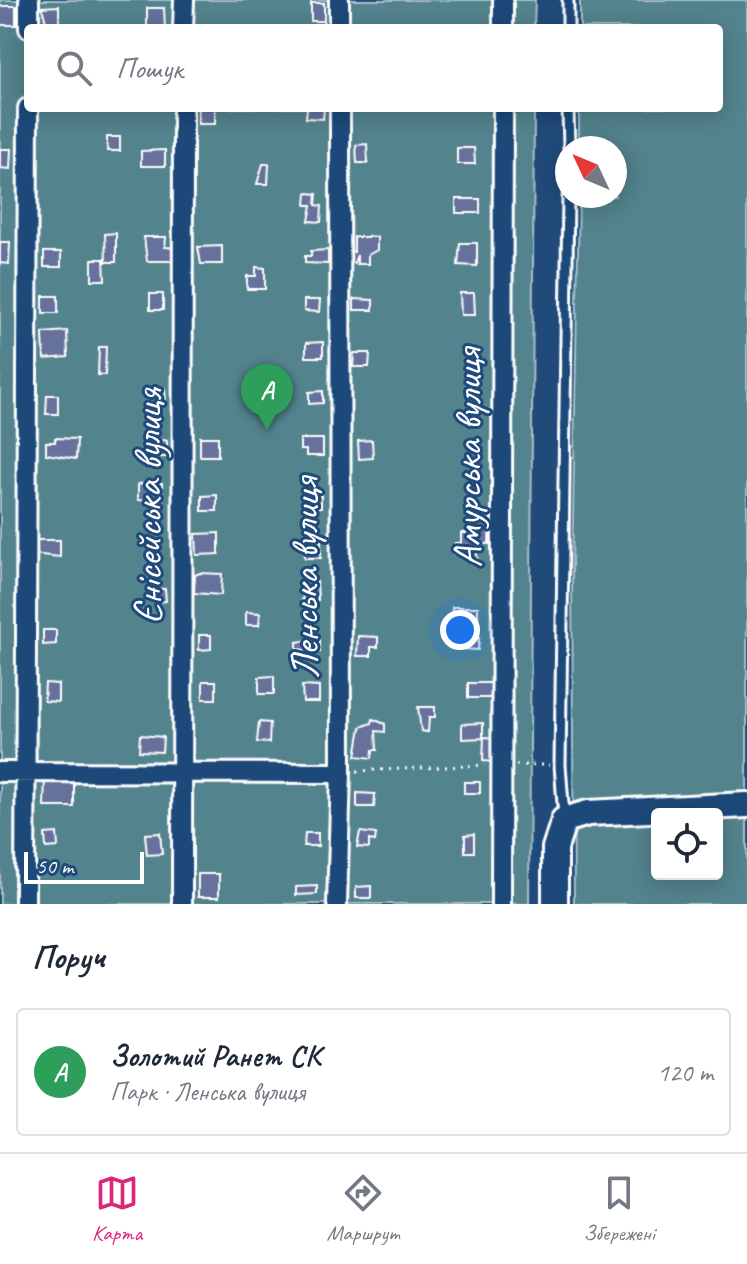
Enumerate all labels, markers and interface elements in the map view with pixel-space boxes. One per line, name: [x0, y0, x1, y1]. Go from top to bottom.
search box: [24, 24, 723, 112]
icon: search: [52, 46, 96, 90]
text: Пошук: [116, 49, 183, 87]
north arrow: [555, 136, 627, 208]
street label: Амурська вулиця: [443, 346, 493, 568]
pin: A: [241, 364, 293, 430]
street label: Єнісейська вулиця: [123, 386, 173, 624]
street label: Ленська вулиця: [280, 475, 330, 679]
your location: [440, 610, 480, 650]
map controls: [651, 808, 723, 880]
button: locate: [651, 808, 723, 880]
scale bar: [24, 848, 144, 884]
text: 50 m: [36, 852, 73, 880]
text: Поруч: [32, 935, 105, 978]
text: Золотий Ранет СК: [110, 1037, 321, 1075]
text: A: [53, 1056, 67, 1089]
text: 120 m: [657, 1056, 713, 1089]
text: Парк · Ленська вулиця: [110, 1075, 305, 1108]
tab: Карта: [92, 1171, 142, 1247]
tab: Маршрут: [327, 1171, 399, 1247]
tab: Збережені: [583, 1171, 655, 1247]

